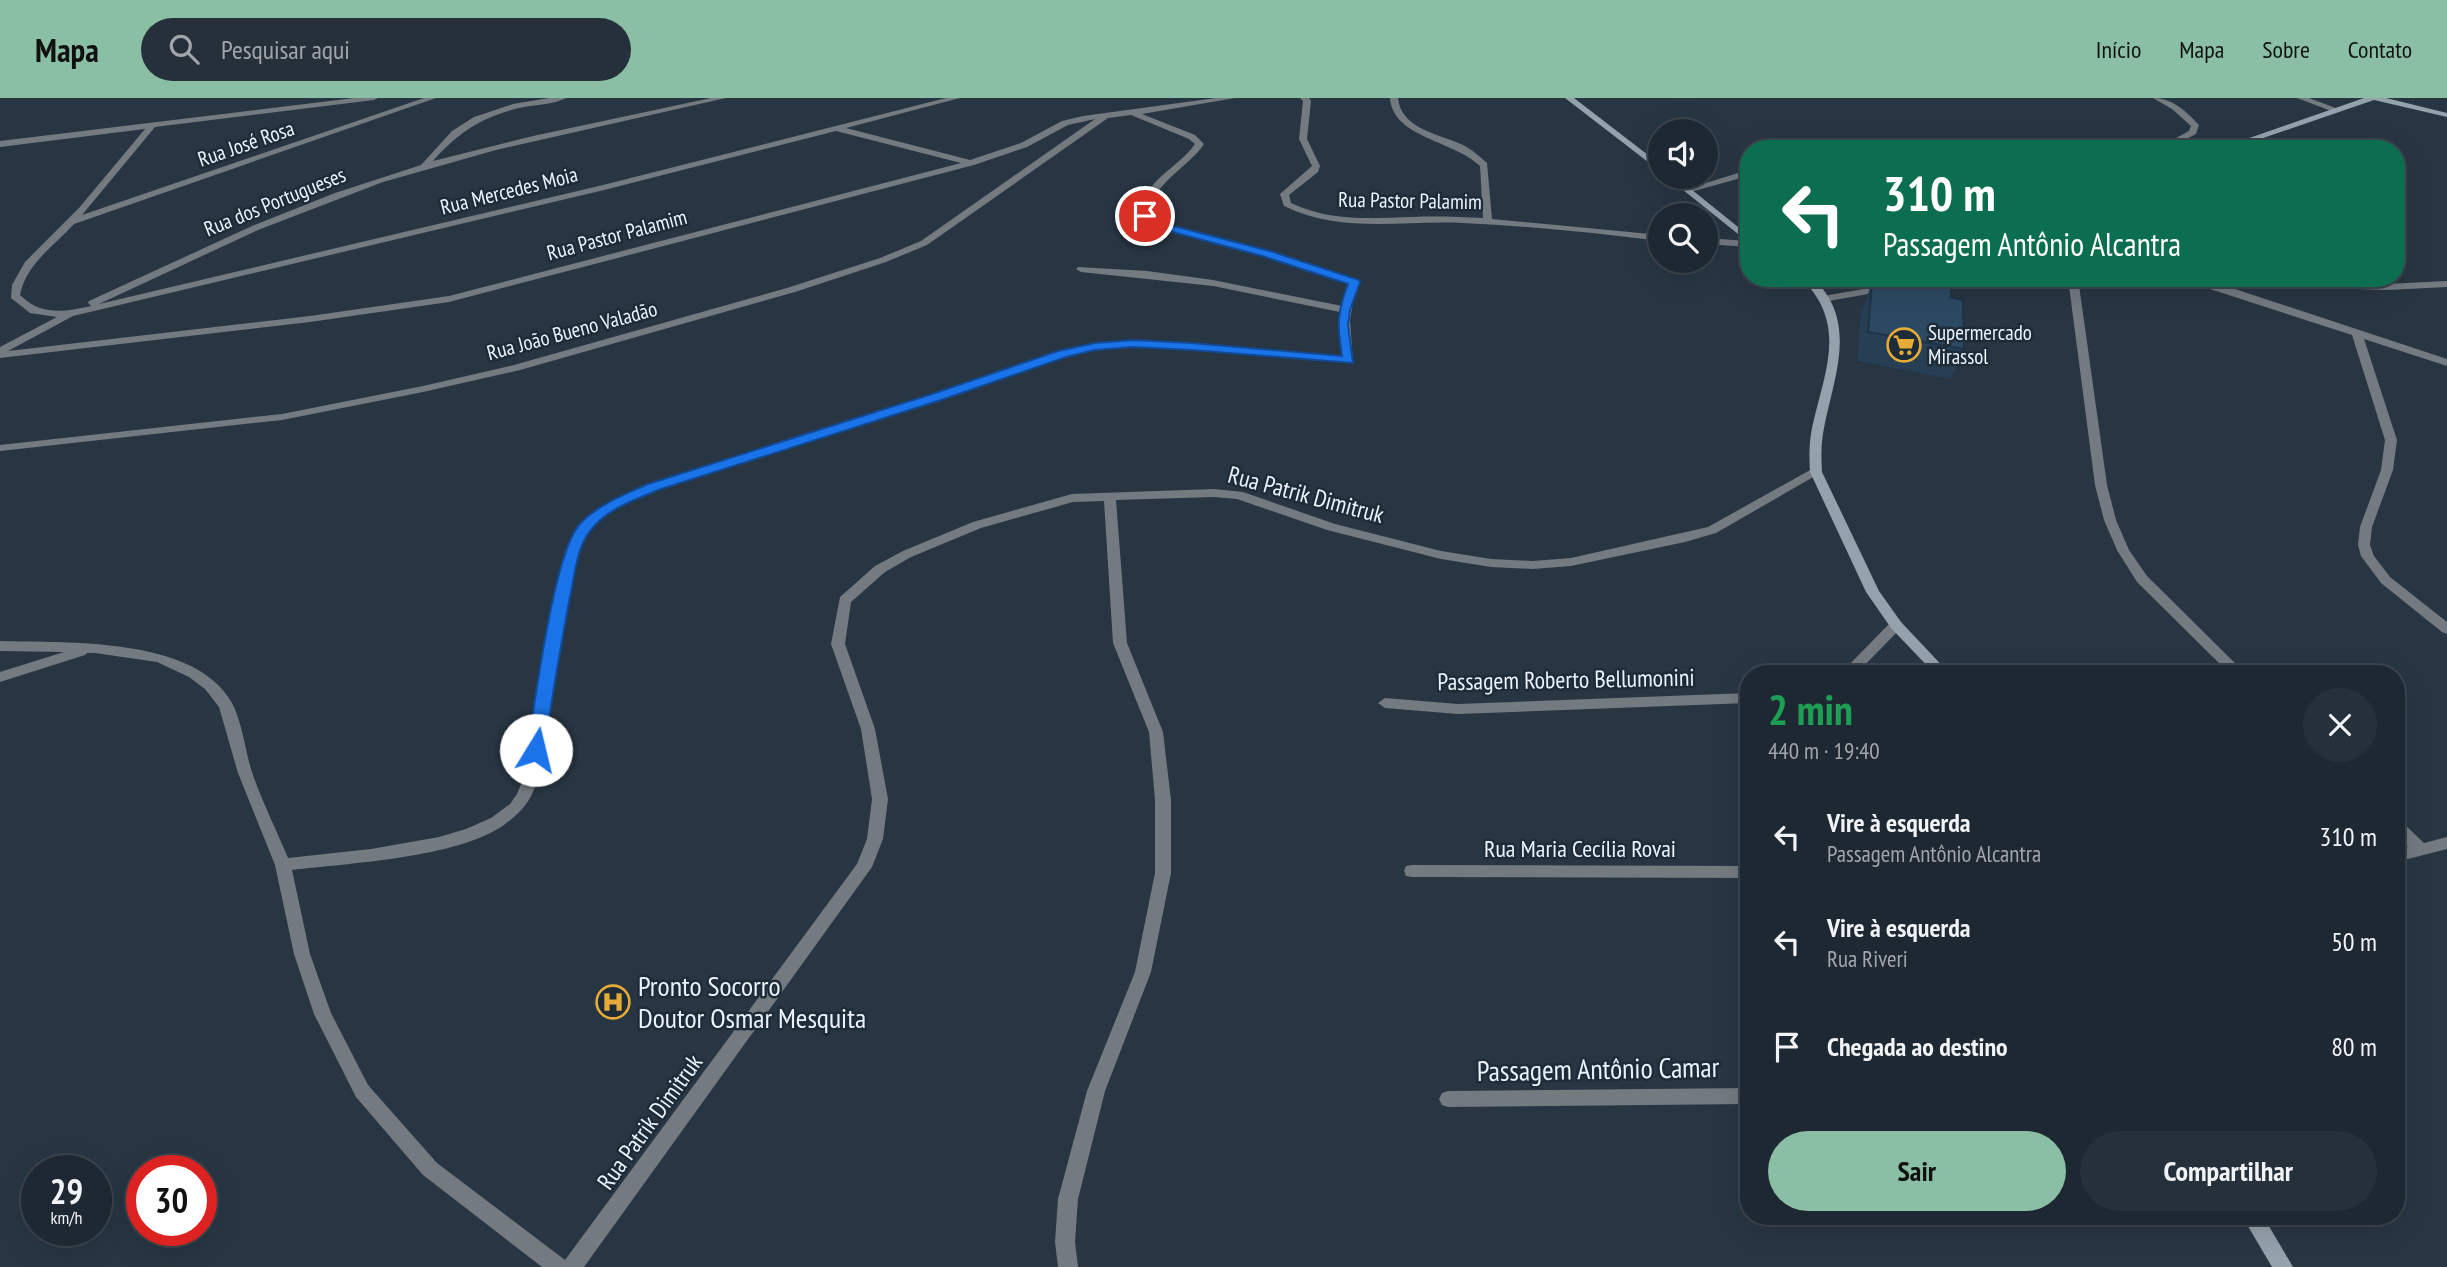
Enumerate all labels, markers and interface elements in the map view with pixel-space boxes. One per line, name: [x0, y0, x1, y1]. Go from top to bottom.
search box: [141, 18, 631, 81]
text: Mapa: [35, 28, 99, 71]
icon: search: [165, 30, 203, 68]
text: Pesquisar aqui: [221, 33, 350, 66]
text: Início: [2096, 34, 2141, 65]
text: Mapa: [2179, 34, 2224, 65]
text: Sobre: [2262, 34, 2310, 65]
text: Contato: [2348, 34, 2412, 65]
street label: Rua José Rosa: [194, 114, 298, 173]
map controls: [1648, 119, 1718, 273]
button: sound: [1648, 119, 1718, 189]
street label: Rua Mercedes Moia: [438, 160, 580, 221]
street label: Rua dos Portugueses: [200, 161, 350, 242]
text: 310 m: [1883, 161, 1996, 225]
icon: left: [1768, 168, 1859, 259]
pin: [1115, 186, 1175, 246]
street label: Rua Pastor Palamim: [1338, 186, 1482, 215]
icon: arrive: [1126, 197, 1164, 235]
street label: Rua Pastor Palamim: [544, 203, 690, 266]
button: search: [1648, 203, 1718, 273]
text: Passagem Antônio Alcantra: [1883, 223, 2181, 265]
street label: Rua João Bueno Valadão: [484, 295, 660, 366]
place label: Supermercado Mirassol: [1928, 319, 2032, 370]
supermarket icon: Supermercado Mirassol: [1885, 326, 1923, 364]
street label: Rua Patrik Dimitruk: [1225, 459, 1388, 530]
street label: Passagem Roberto Bellumonini: [1437, 662, 1695, 697]
text: 2 min: [1768, 682, 1853, 737]
button: close: [2303, 688, 2377, 762]
position arrow: [499, 713, 573, 787]
text: 440 m · 19:40: [1768, 736, 1880, 765]
text: Vire à esquerda: [1827, 806, 1970, 839]
icon: left: [1768, 818, 1806, 856]
text: 310 m: [2319, 820, 2377, 853]
street label: Rua Maria Cecília Rovai: [1484, 833, 1676, 864]
text: Passagem Antônio Alcantra: [1827, 839, 2041, 868]
text: Vire à esquerda: [1827, 911, 1970, 944]
icon: left: [1768, 923, 1806, 961]
text: 50 m: [2331, 925, 2377, 958]
text: Rua Riveri: [1827, 944, 1908, 973]
place label: Pronto Socorro Doutor Osmar Mesquita: [638, 967, 866, 1036]
hospital icon: Pronto Socorro Doutor Osmar Mesquita: [594, 983, 632, 1021]
icon: arrive: [1768, 1028, 1806, 1066]
text: Chegada ao destino: [1827, 1030, 2008, 1063]
text: 80 m: [2331, 1030, 2377, 1063]
street label: Rua Patrik Dimitruk: [590, 1047, 710, 1196]
street label: Passagem Antônio Camar: [1476, 1048, 1720, 1089]
button: Sair: [1768, 1131, 2066, 1211]
button: Compartilhar: [2080, 1131, 2377, 1211]
speed limit sign: 30: [126, 1155, 217, 1246]
text: 29: [50, 1168, 83, 1214]
text: km/h: [51, 1206, 82, 1229]

